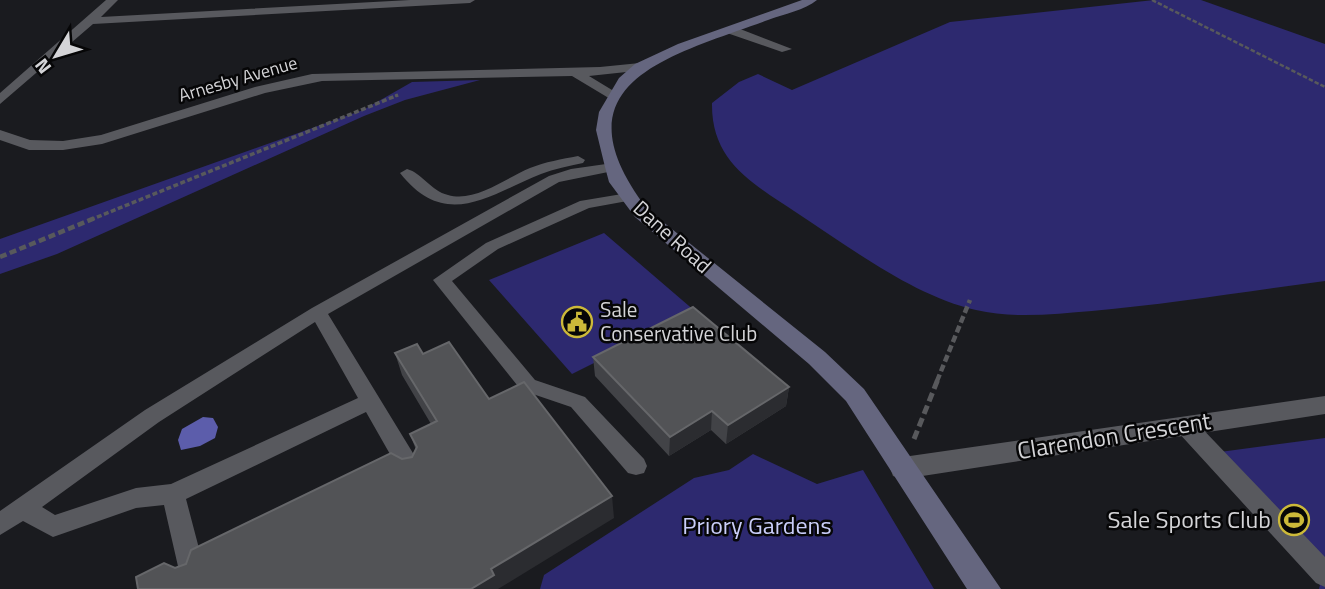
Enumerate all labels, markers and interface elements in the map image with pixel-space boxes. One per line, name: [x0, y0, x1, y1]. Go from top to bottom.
north arrow: [21, 21, 91, 91]
street label: Arnesby Avenue: [175, 49, 300, 108]
text: N: [27, 53, 58, 81]
street label: Dane Road: [626, 192, 719, 280]
place label: Sale Conservative Club: [600, 293, 757, 349]
public building icon: Sale Conservative Club: [560, 305, 594, 339]
street label: Clarendon Crescent: [1015, 402, 1214, 468]
place label: Sale Sports Club: [1108, 501, 1271, 537]
sports icon: Sale Sports Club: [1277, 503, 1311, 537]
park label: Priory Gardens: [682, 507, 832, 543]

